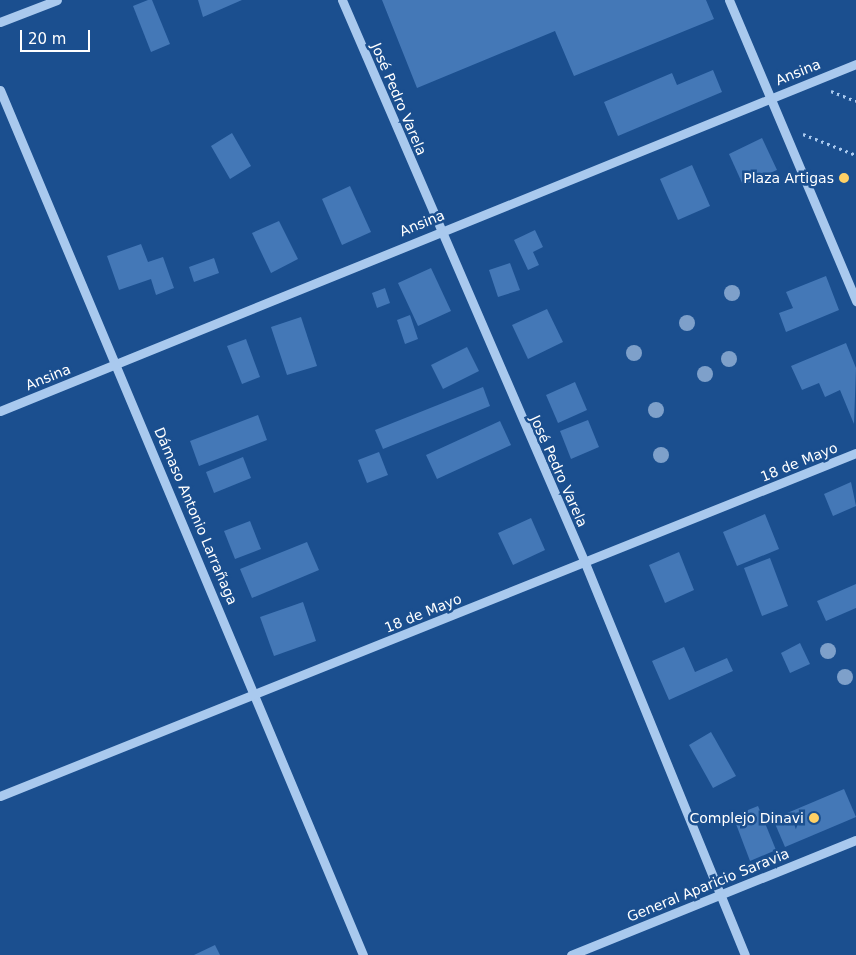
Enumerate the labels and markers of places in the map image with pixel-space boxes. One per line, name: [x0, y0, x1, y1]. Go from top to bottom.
place label: Plaza Artigas: [743, 170, 834, 186]
marker: Plaza Artigas: [838, 172, 850, 184]
place label: Complejo Dinavi: [689, 810, 804, 826]
marker: Complejo Dinavi: [808, 812, 820, 824]

